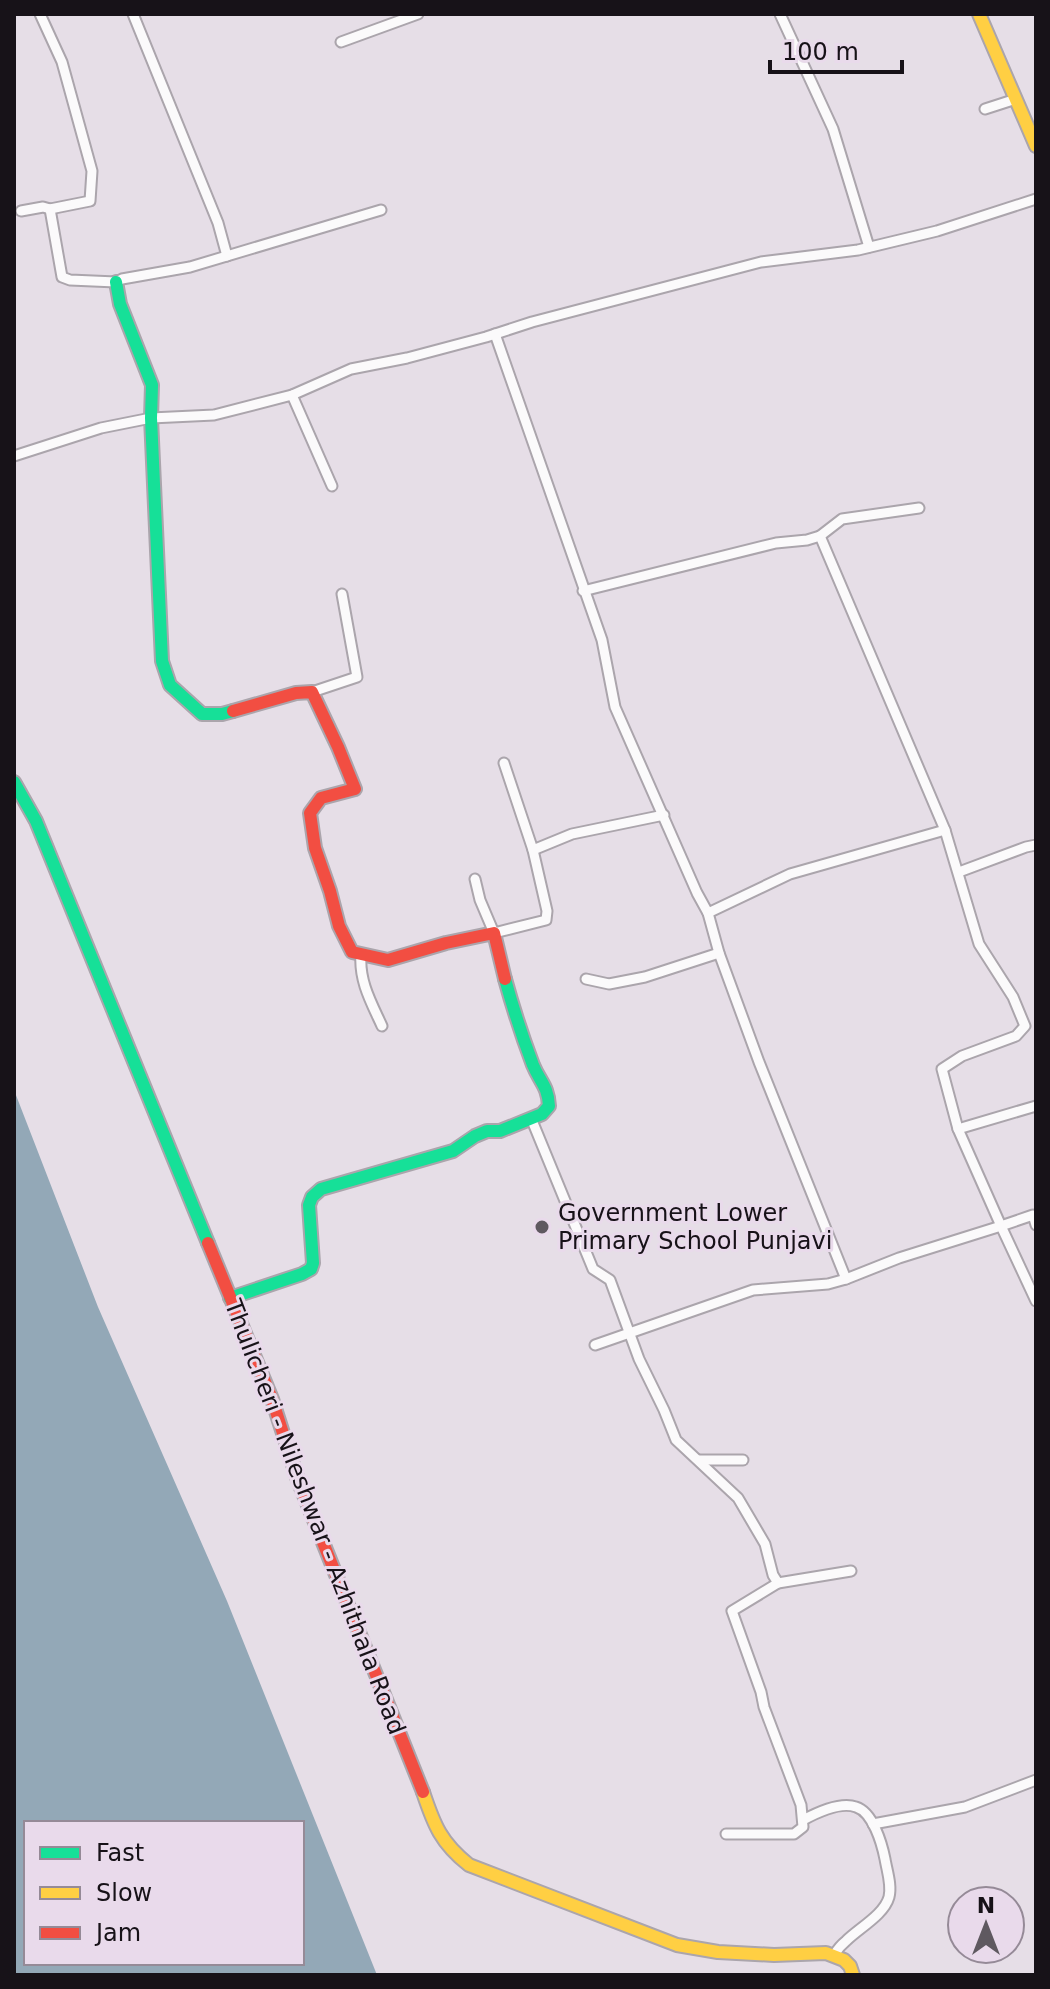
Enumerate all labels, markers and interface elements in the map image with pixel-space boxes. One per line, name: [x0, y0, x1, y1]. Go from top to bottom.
scale bar: [770, 24, 902, 74]
text: 100 m: [782, 38, 859, 66]
place label: Government Lower Primary School Punjavi: [558, 1199, 832, 1255]
marker: Government Lower Primary School Punjavi: [533, 1218, 551, 1236]
street label: Thulicheri - Nileshwar - Azhithala Road: [219, 1295, 411, 1738]
legend: [24, 1821, 304, 1965]
text: Fast: [96, 1839, 144, 1867]
text: Slow: [96, 1879, 152, 1907]
north arrow: [946, 1885, 1026, 1965]
text: N: [977, 1893, 995, 1918]
text: Jam: [94, 1919, 141, 1947]

